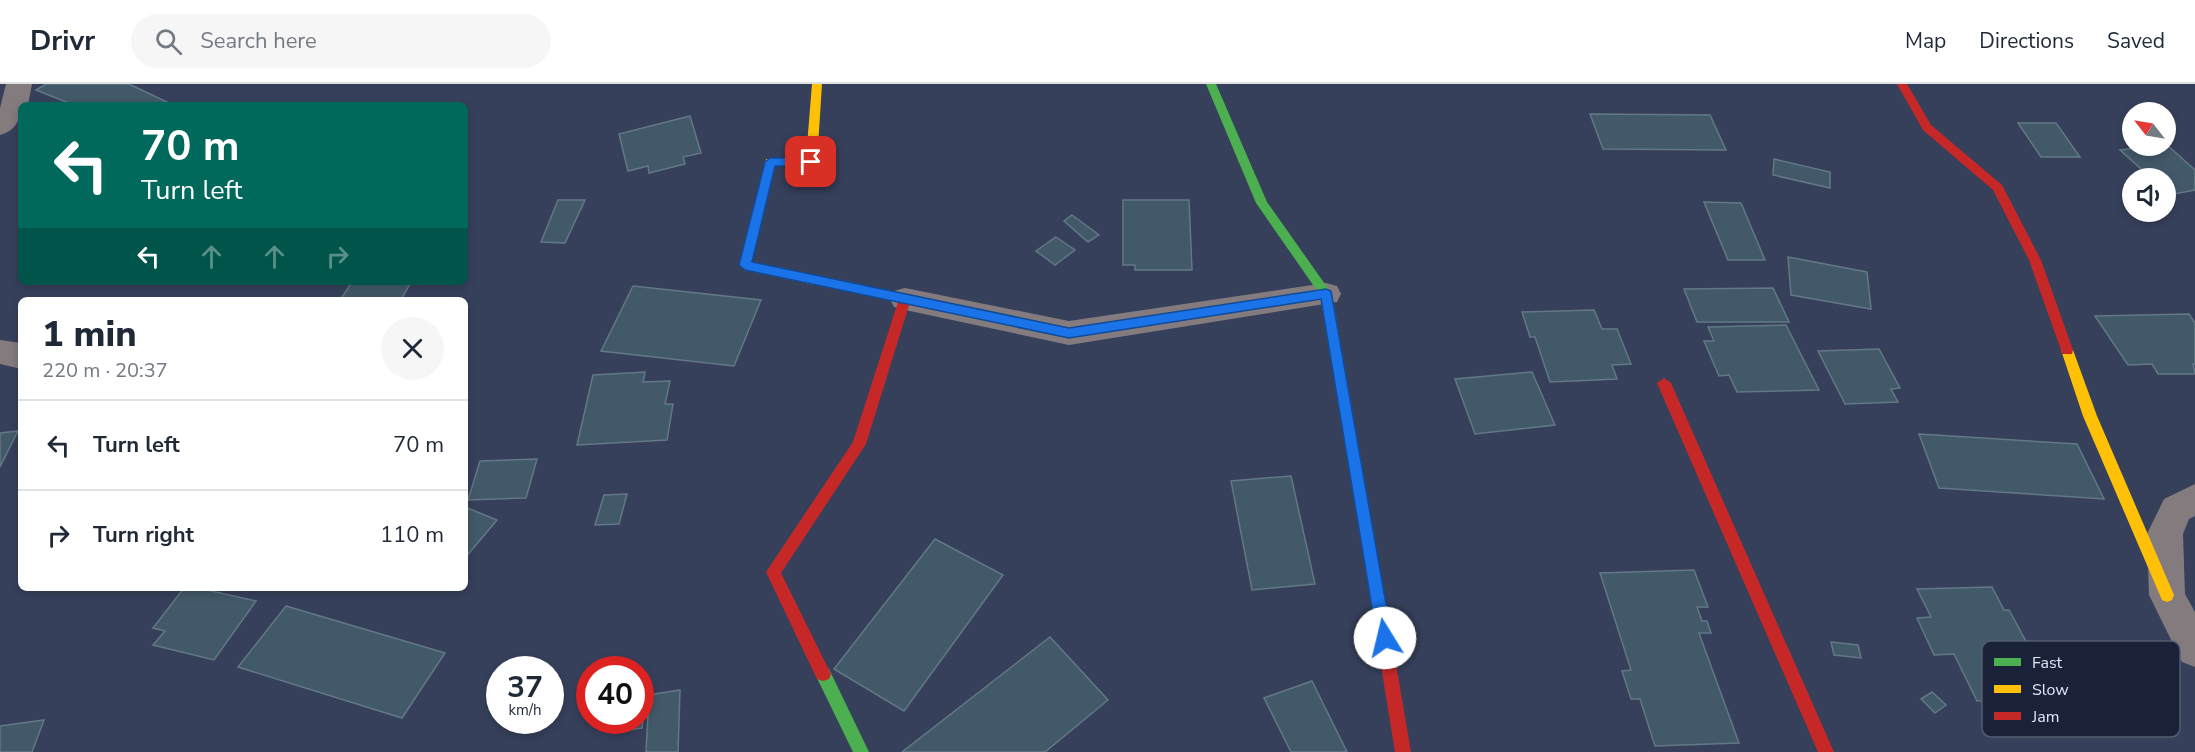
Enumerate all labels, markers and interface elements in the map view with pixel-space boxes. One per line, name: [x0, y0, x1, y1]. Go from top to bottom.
search box: [131, 14, 551, 68]
text: Drivr: [30, 22, 95, 60]
icon: search: [152, 25, 185, 58]
text: Search here: [200, 26, 317, 56]
text: Map: [1905, 27, 1946, 55]
text: Directions: [1979, 27, 2074, 55]
text: Saved: [2107, 27, 2165, 55]
north arrow: [2122, 102, 2176, 156]
map controls: [2122, 102, 2176, 222]
text: 70 m: [141, 118, 240, 175]
icon: left: [42, 126, 120, 204]
pin: [785, 136, 836, 187]
icon: arrive: [794, 145, 827, 178]
button: sound: [2122, 168, 2176, 222]
text: Turn left: [141, 172, 242, 209]
icon: left: [132, 240, 165, 273]
icon: ahead: [195, 240, 228, 273]
icon: ahead: [258, 240, 291, 273]
icon: right: [321, 240, 354, 273]
text: 1 min: [42, 310, 137, 359]
button: close: [381, 317, 444, 380]
text: 220 m · 20:37: [42, 357, 168, 384]
icon: left: [42, 429, 75, 462]
text: Turn left: [93, 430, 180, 460]
text: 70 m: [393, 430, 444, 460]
icon: right: [42, 519, 75, 552]
text: Turn right: [93, 520, 194, 550]
text: 110 m: [380, 520, 444, 550]
position arrow: [1353, 606, 1417, 670]
legend: [1982, 641, 2180, 737]
text: Fast: [2032, 652, 2063, 674]
speed limit sign: 40: [576, 656, 654, 734]
text: 37: [507, 667, 543, 708]
text: Slow: [2032, 679, 2069, 701]
text: km/h: [508, 700, 542, 720]
text: Jam: [2031, 706, 2059, 728]

